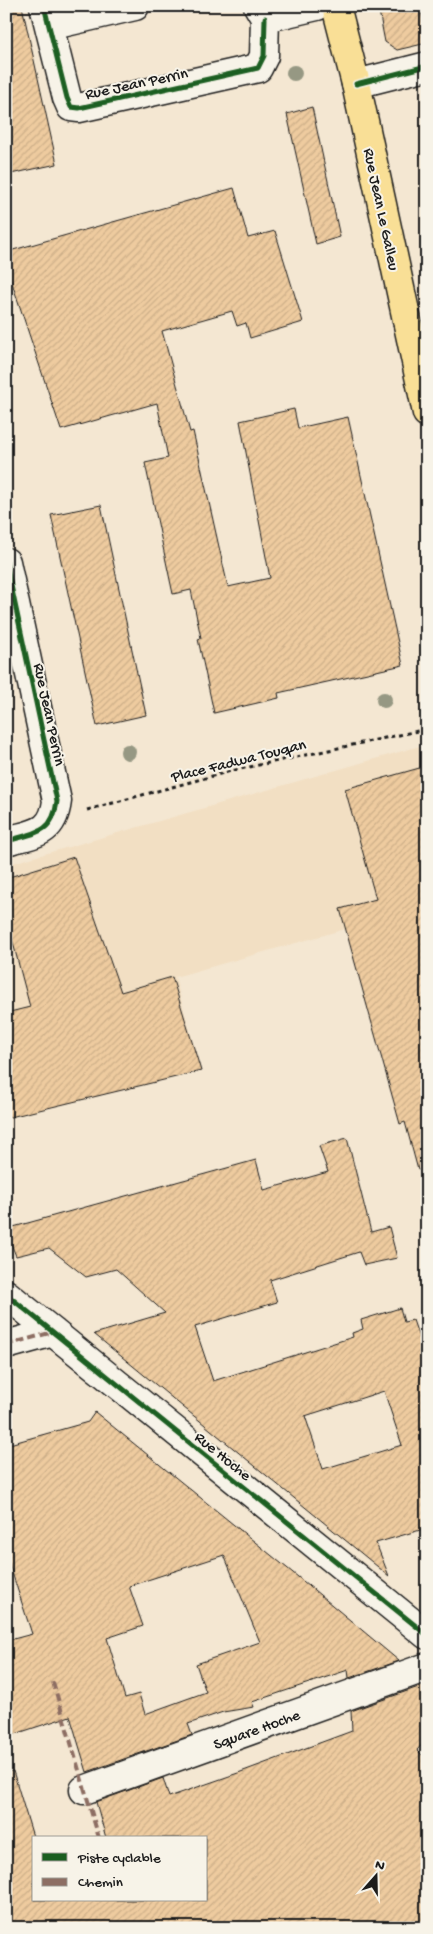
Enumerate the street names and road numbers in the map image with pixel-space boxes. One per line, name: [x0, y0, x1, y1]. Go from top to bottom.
street label: Rue Jean Perrin: [84, 65, 190, 106]
street label: Rue Jean Le Galleu: [357, 147, 402, 273]
street label: Rue Jean Perrin: [27, 662, 68, 768]
street label: Place Fadwa Touqan: [168, 736, 309, 789]
street label: Rue Hoche: [190, 1429, 255, 1487]
street label: Square Hoche: [211, 1707, 304, 1756]

